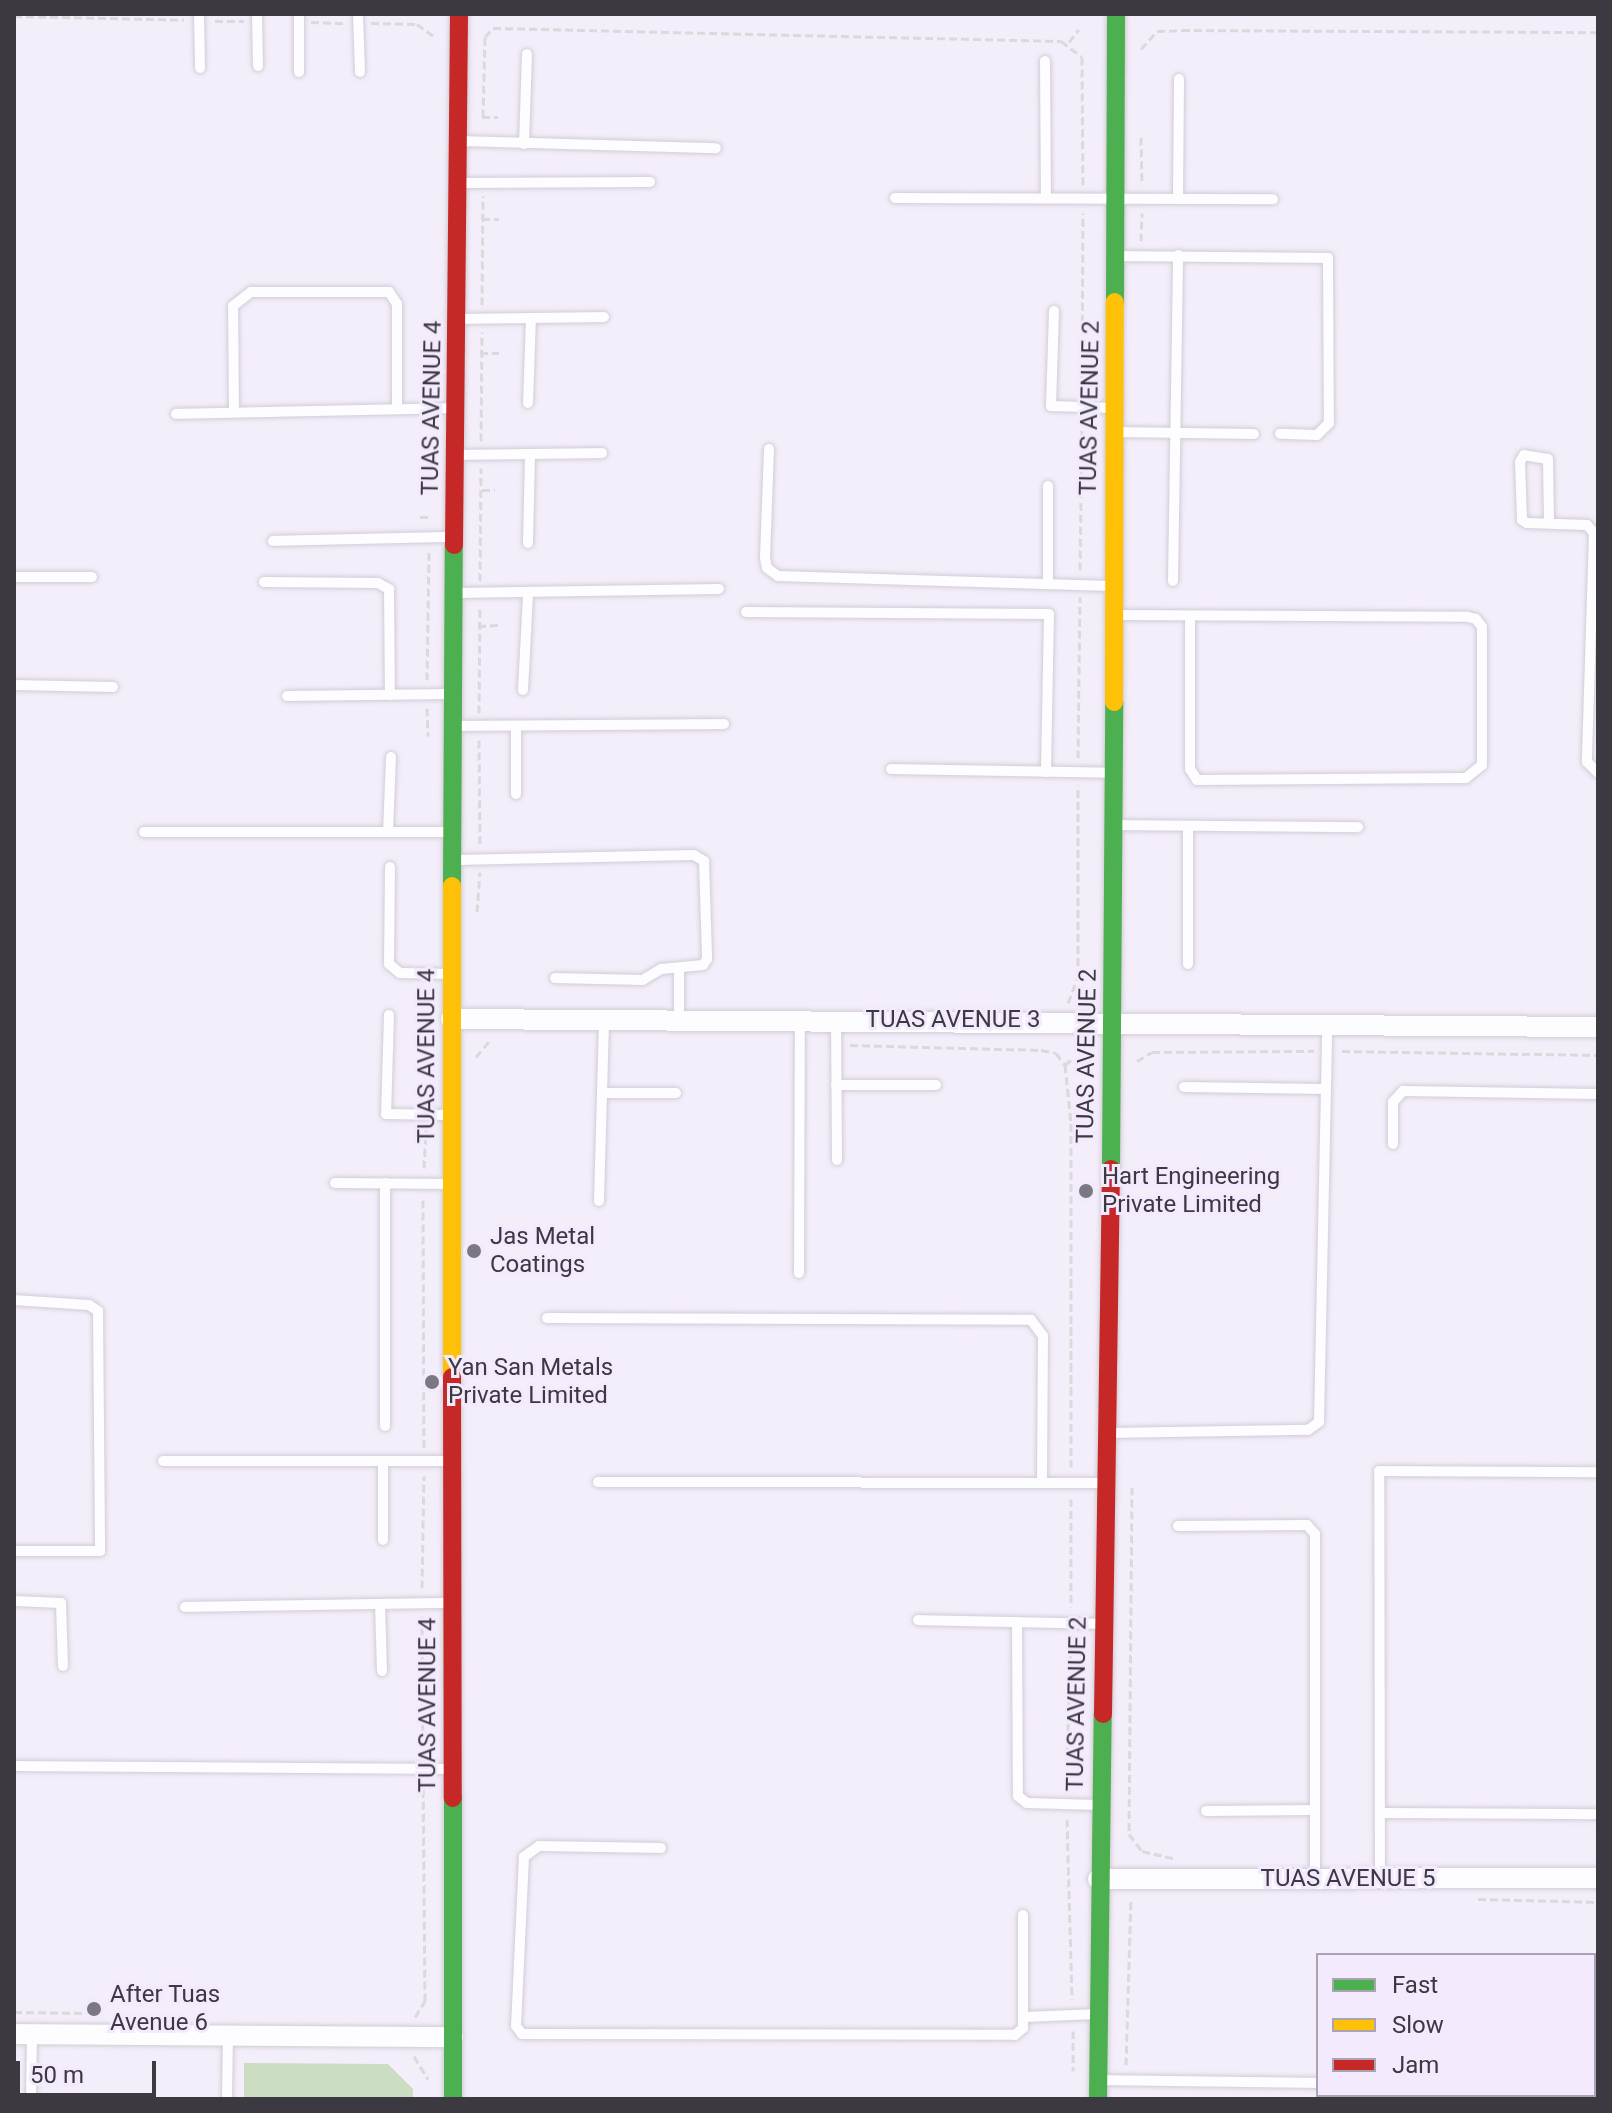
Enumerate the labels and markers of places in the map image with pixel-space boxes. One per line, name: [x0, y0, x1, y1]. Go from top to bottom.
place label: Hart Engineering Private Limited: [1102, 1163, 1280, 1219]
marker: Hart Engineering Private Limited: [1077, 1182, 1095, 1200]
place label: Jas Metal Coatings: [490, 1223, 595, 1279]
marker: Jas Metal Coatings: [465, 1242, 483, 1260]
place label: Yan San Metals Private Limited: [448, 1354, 613, 1410]
marker: Yan San Metals Private Limited: [423, 1373, 441, 1391]
place label: After Tuas Avenue 6: [110, 1981, 221, 2037]
marker: After Tuas Avenue 6: [85, 2000, 103, 2018]

